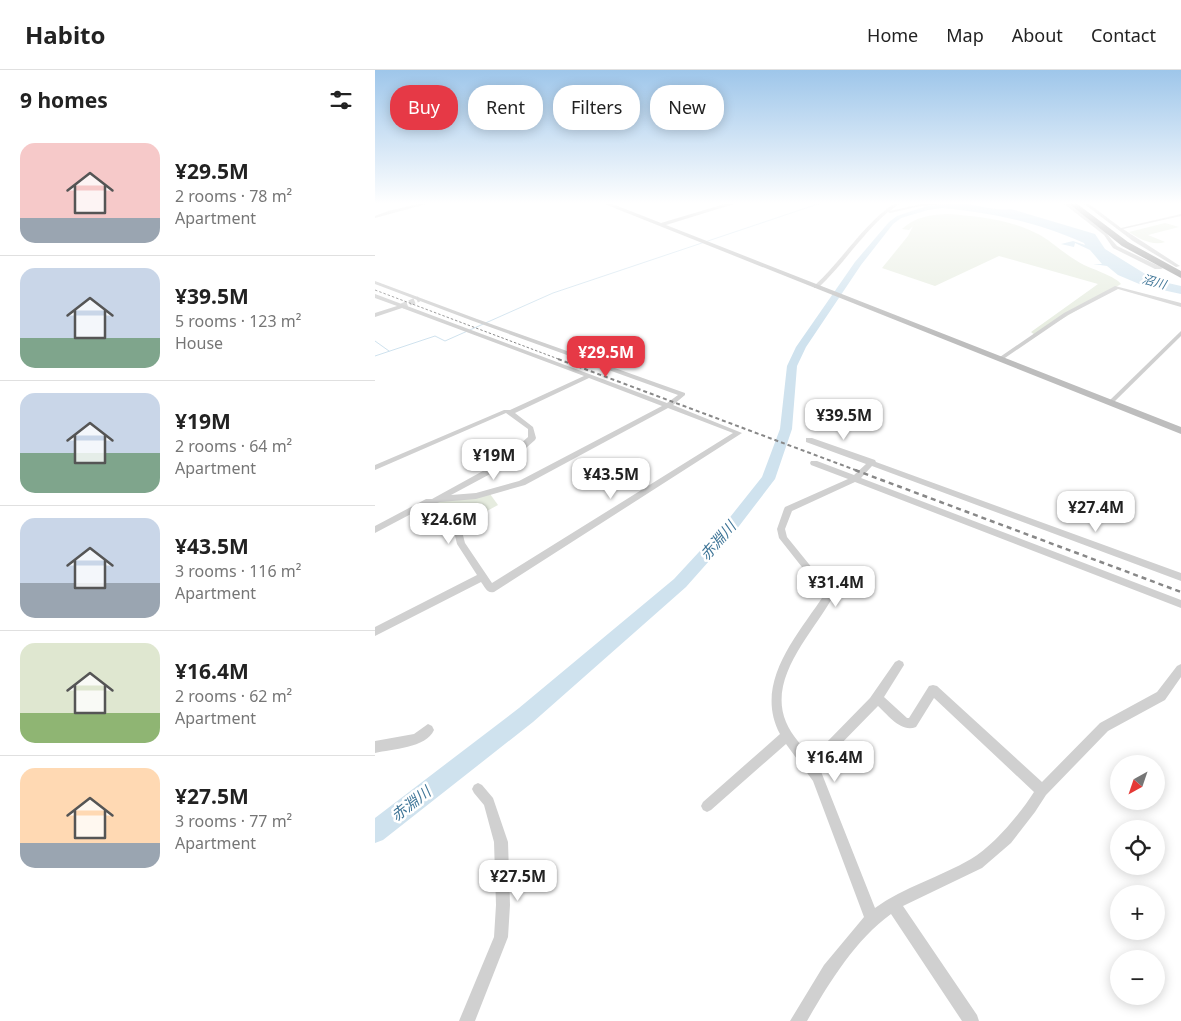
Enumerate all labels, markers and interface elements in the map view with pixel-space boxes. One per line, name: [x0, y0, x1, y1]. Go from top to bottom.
text: Habito: [25, 18, 106, 51]
text: Home: [867, 23, 918, 47]
text: Map: [946, 23, 984, 47]
text: About: [1012, 23, 1063, 47]
text: Contact: [1091, 23, 1156, 47]
chip: Buy: [390, 85, 458, 130]
chip: Rent: [468, 85, 543, 130]
chip: Filters: [553, 85, 640, 130]
chip: New: [650, 85, 724, 130]
text: 9 homes: [20, 86, 108, 114]
icon: filters: [327, 86, 355, 114]
text: ¥29.5M: [175, 157, 249, 185]
icon: home: [60, 163, 120, 223]
text: 2 rooms · 78 m²: [175, 185, 292, 207]
text: Apartment: [175, 207, 256, 229]
water label: 沼川: [1140, 270, 1170, 294]
text: ¥39.5M: [175, 282, 249, 310]
icon: home: [60, 288, 120, 348]
text: 5 rooms · 123 m²: [175, 310, 301, 332]
text: House: [175, 332, 223, 354]
pin: ¥29.5M: [565, 336, 647, 378]
text: ¥29.5M: [578, 341, 634, 363]
pin: ¥39.5M: [803, 398, 885, 441]
text: ¥39.5M: [816, 404, 872, 426]
text: ¥19M: [175, 407, 231, 435]
icon: home: [60, 413, 120, 473]
text: 2 rooms · 64 m²: [175, 435, 292, 457]
pin: ¥19M: [464, 438, 524, 481]
text: ¥19M: [473, 444, 515, 466]
text: Apartment: [175, 457, 256, 479]
pin: ¥43.5M: [570, 458, 652, 500]
text: ¥43.5M: [583, 463, 639, 485]
pin: ¥27.4M: [1055, 490, 1137, 533]
text: ¥27.4M: [1068, 496, 1124, 518]
pin: ¥24.6M: [408, 502, 490, 545]
text: ¥24.6M: [421, 508, 477, 530]
water label: 赤淵川: [695, 515, 741, 564]
text: ¥43.5M: [175, 532, 249, 560]
icon: home: [60, 538, 120, 598]
text: 3 rooms · 116 m²: [175, 560, 301, 582]
pin: ¥31.4M: [795, 566, 877, 608]
text: ¥31.4M: [808, 571, 864, 593]
text: Apartment: [175, 582, 256, 604]
text: ¥16.4M: [175, 657, 249, 685]
icon: home: [60, 663, 120, 723]
text: 2 rooms · 62 m²: [175, 685, 292, 707]
text: Apartment: [175, 707, 256, 729]
pin: ¥16.4M: [794, 740, 876, 783]
text: ¥16.4M: [807, 746, 863, 768]
north arrow: [1110, 755, 1165, 810]
map controls: [1110, 755, 1165, 1005]
water label: 赤淵川: [386, 780, 436, 825]
text: ¥27.5M: [175, 782, 249, 810]
icon: home: [60, 788, 120, 848]
text: 3 rooms · 77 m²: [175, 810, 292, 832]
button: locate: [1110, 820, 1165, 875]
text: Apartment: [175, 832, 256, 854]
pin: ¥27.5M: [477, 860, 559, 902]
text: ¥27.5M: [490, 865, 546, 887]
button: +: [1110, 885, 1165, 940]
button: −: [1110, 950, 1165, 1005]

